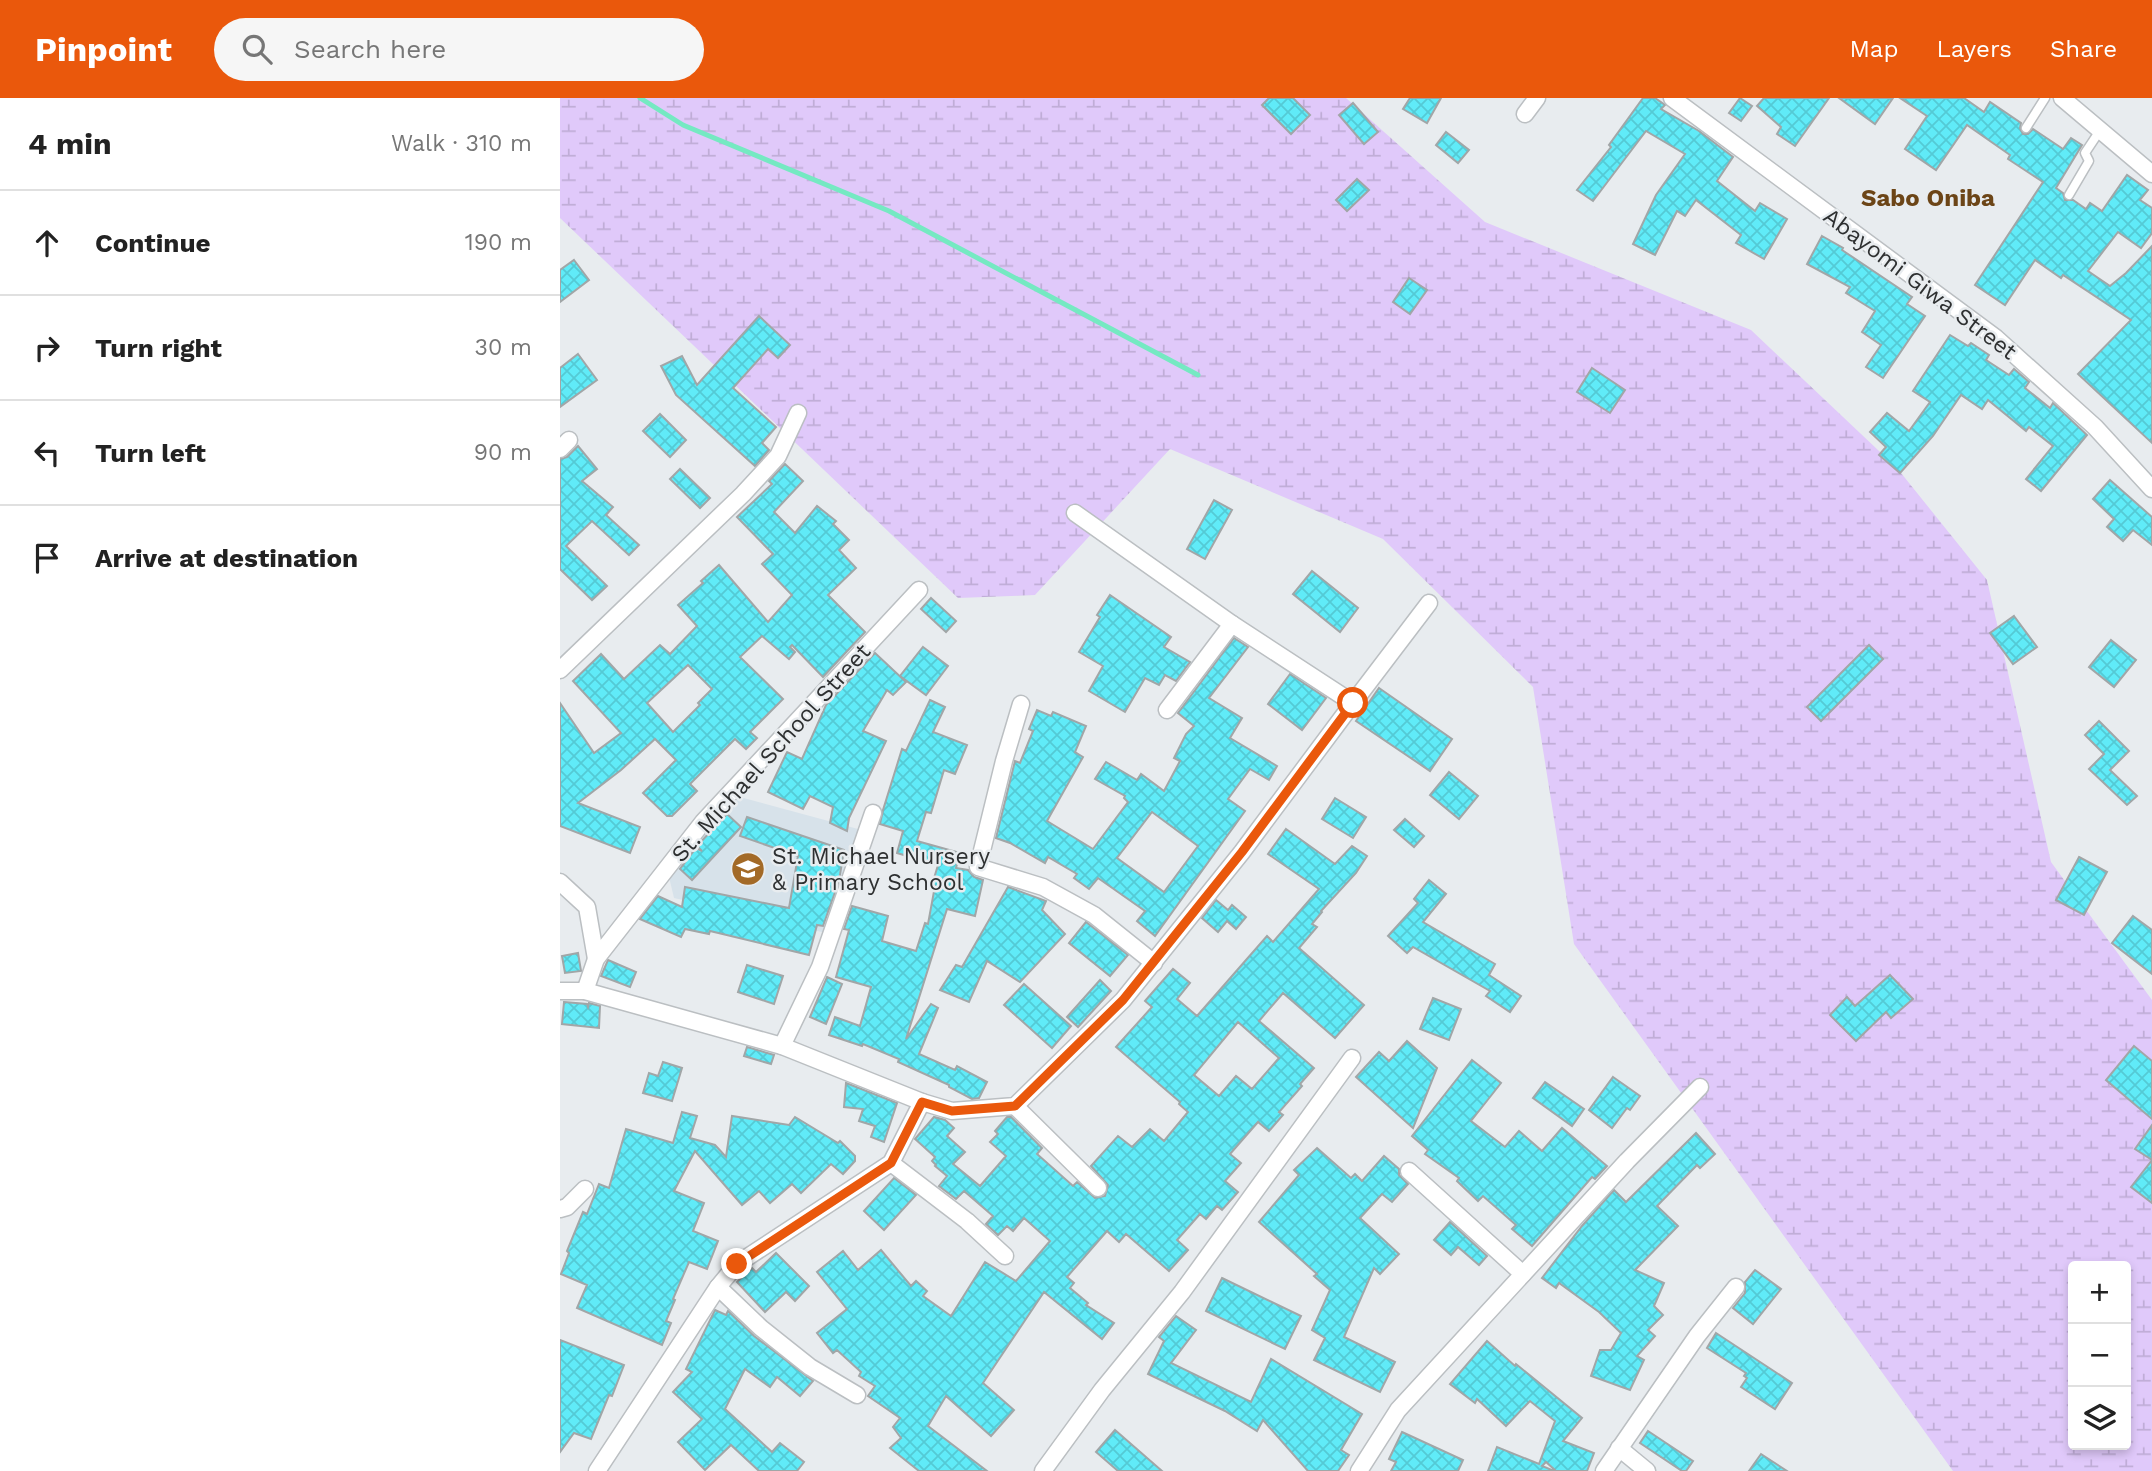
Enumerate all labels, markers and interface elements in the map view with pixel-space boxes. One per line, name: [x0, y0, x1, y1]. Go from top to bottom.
search box: [214, 18, 704, 81]
text: Pinpoint: [35, 30, 172, 69]
icon: search: [238, 30, 276, 68]
text: Search here: [294, 34, 446, 64]
text: Map: [1850, 35, 1898, 63]
text: Layers: [1936, 35, 2012, 63]
text: Share: [2050, 35, 2117, 63]
text: 4 min: [28, 126, 112, 161]
text: Walk · 310 m: [391, 130, 532, 157]
district label: Sabo Oniba: [1861, 184, 1995, 212]
street label: Abayomi Giwa Street: [1818, 203, 2022, 366]
icon: ahead: [28, 224, 66, 262]
text: Continue: [95, 228, 211, 258]
text: 190 m: [465, 229, 532, 256]
icon: right: [28, 329, 66, 367]
text: Turn right: [95, 333, 222, 363]
text: 30 m: [475, 334, 532, 361]
icon: left: [28, 434, 66, 472]
text: Turn left: [95, 438, 206, 468]
text: 90 m: [474, 439, 532, 466]
icon: arrive: [28, 539, 66, 577]
text: Arrive at destination: [95, 543, 358, 573]
street label: St. Michael School Street: [666, 638, 876, 868]
route start: [1337, 687, 1368, 718]
place label: St. Michael Nursery & Primary School: [772, 843, 990, 896]
school or university icon: St. Michael Nursery & Primary School: [729, 850, 767, 888]
route end: [721, 1248, 752, 1279]
map controls: [2068, 1261, 2131, 1450]
button: +: [2068, 1261, 2131, 1324]
button: −: [2068, 1324, 2131, 1387]
button: layers: [2068, 1387, 2131, 1450]

